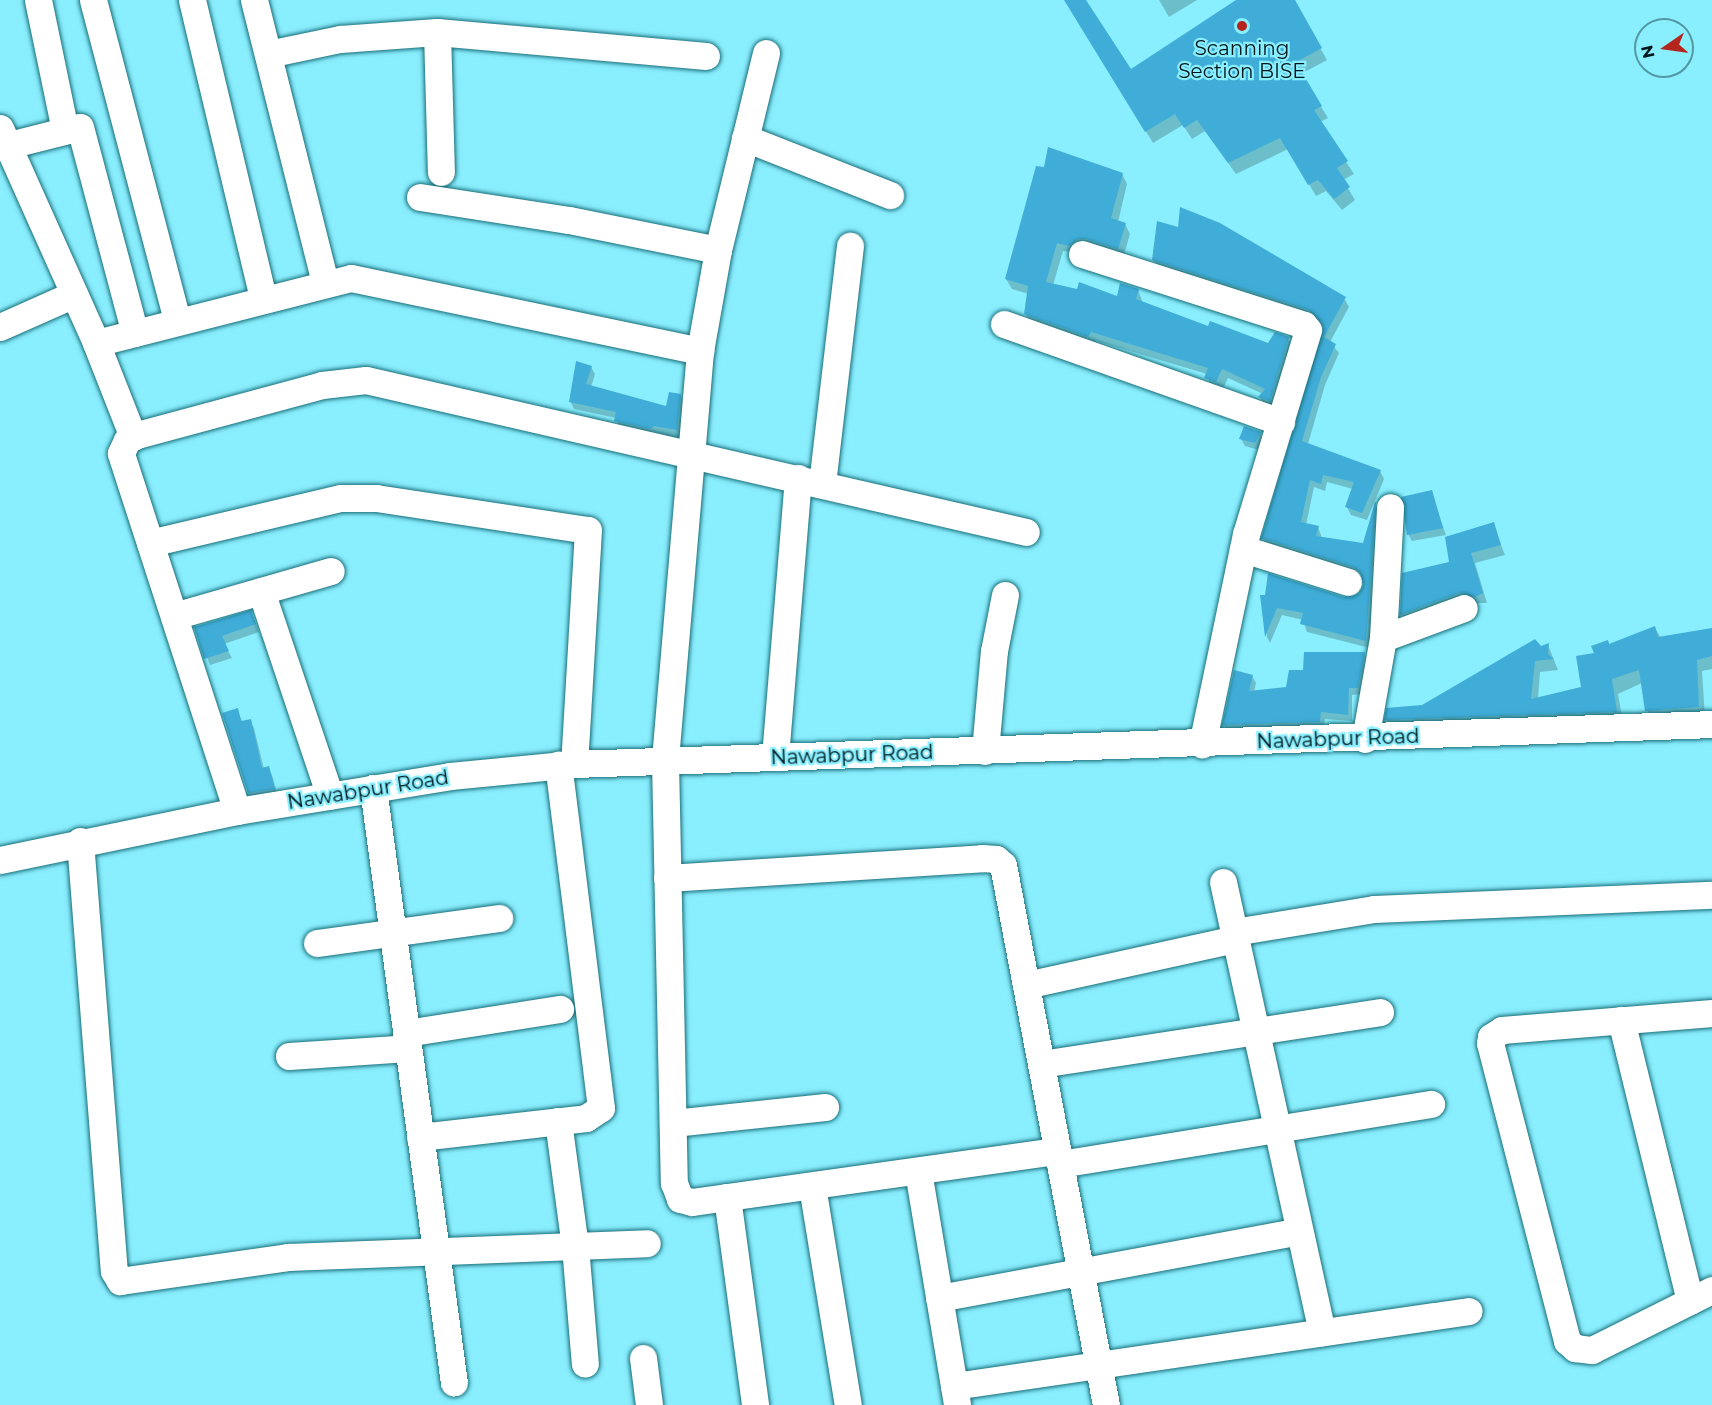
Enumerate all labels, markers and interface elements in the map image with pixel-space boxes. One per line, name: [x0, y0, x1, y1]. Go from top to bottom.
north arrow: [1634, 18, 1694, 78]
marker: Scanning Section BISE: [1235, 19, 1249, 33]
place label: Scanning Section BISE: [1178, 36, 1306, 83]
text: N: [1637, 43, 1659, 60]
street label: Nawabpur Road: [1256, 724, 1420, 754]
street label: Nawabpur Road: [770, 740, 934, 770]
street label: Nawabpur Road: [286, 765, 450, 815]

